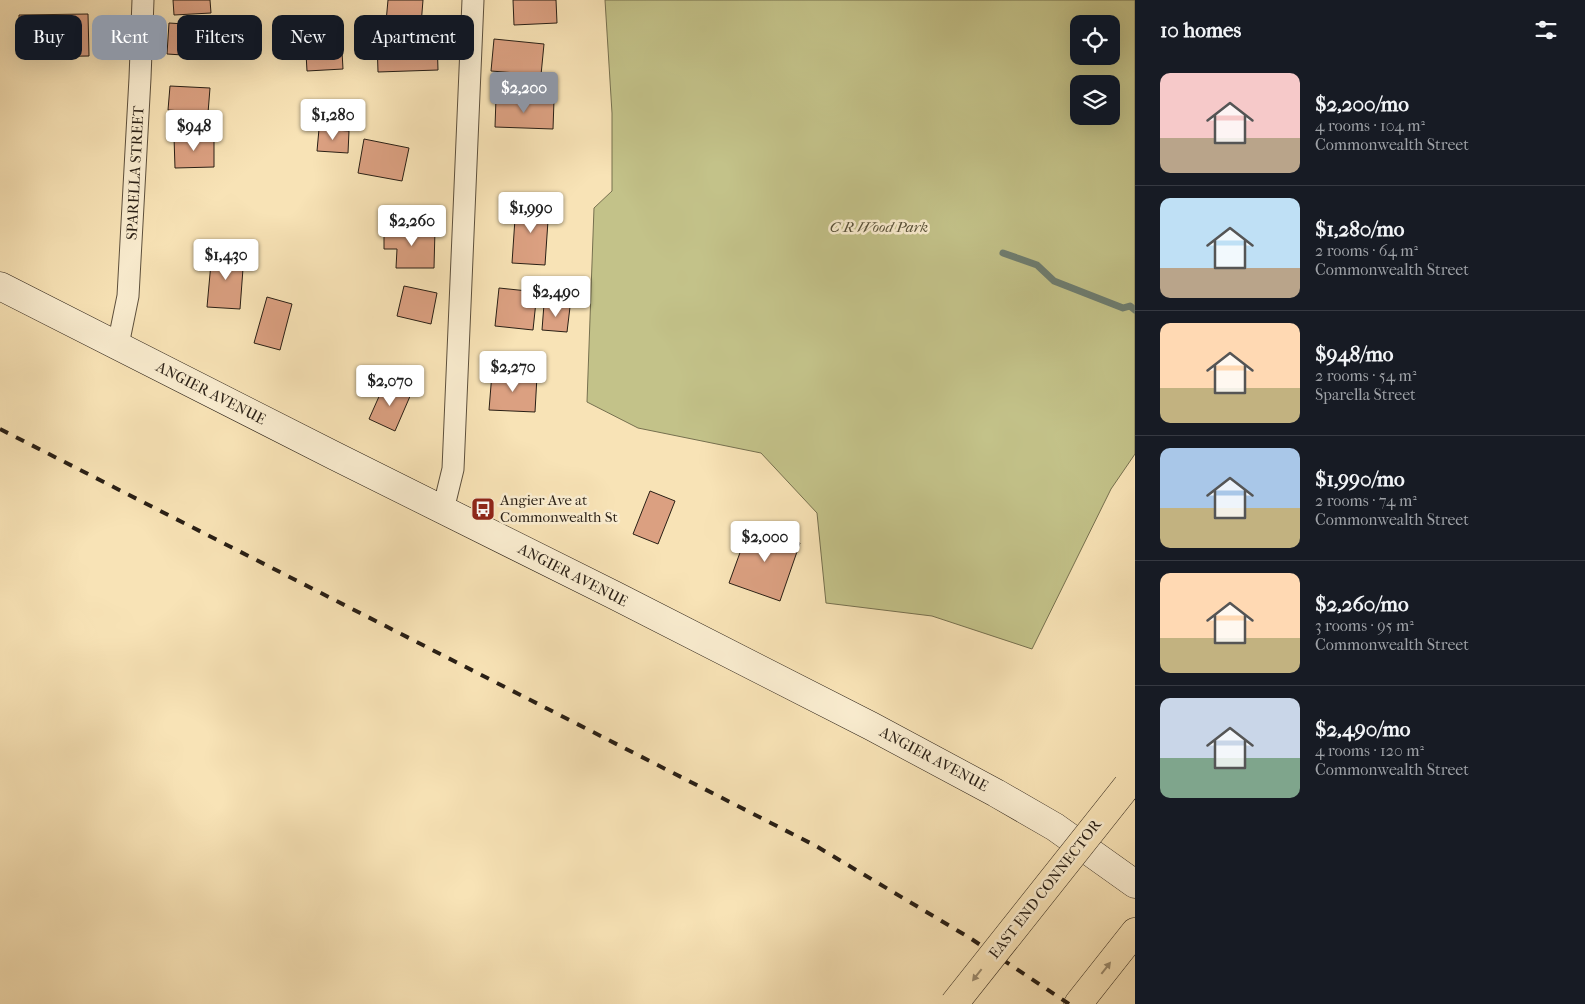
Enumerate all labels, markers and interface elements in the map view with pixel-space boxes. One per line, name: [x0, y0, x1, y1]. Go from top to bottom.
chip: Buy: [15, 15, 82, 60]
chip: Rent: [92, 15, 167, 60]
chip: Filters: [177, 15, 262, 60]
chip: New: [272, 15, 344, 60]
chip: Apartment: [354, 15, 474, 60]
map controls: [1070, 15, 1120, 125]
button: locate: [1070, 15, 1120, 65]
icon: filters: [1532, 16, 1560, 44]
text: 10 homes: [1160, 18, 1241, 42]
pin: $2,200: [483, 72, 565, 114]
button: layers: [1070, 75, 1120, 125]
text: $2,200: [501, 78, 547, 97]
text: $2,200/mo: [1315, 92, 1409, 116]
icon: home: [1200, 93, 1260, 153]
pin: $1,280: [292, 98, 374, 141]
street label: SPARELLA STREET: [122, 105, 148, 241]
text: $1,280: [312, 105, 354, 124]
pin: $948: [164, 110, 224, 152]
text: $948: [177, 116, 211, 135]
text: 4 rooms · 104 m²: [1315, 116, 1425, 135]
text: Commonwealth Street: [1315, 135, 1469, 154]
pin: $1,990: [490, 192, 572, 234]
text: $1,990: [509, 198, 553, 217]
pin: $2,260: [371, 204, 453, 247]
text: $2,260: [389, 211, 435, 230]
text: $1,280/mo: [1315, 217, 1404, 241]
park label: C R Wood Park: [830, 218, 928, 236]
icon: home: [1200, 218, 1260, 278]
pin: $1,430: [185, 238, 267, 281]
text: 2 rooms · 64 m²: [1315, 241, 1418, 260]
text: $1,430: [204, 245, 248, 264]
text: Commonwealth Street: [1315, 260, 1469, 279]
pin: $2,490: [515, 276, 597, 318]
text: $2,490: [532, 282, 580, 301]
text: $948/mo: [1315, 342, 1393, 366]
icon: home: [1200, 343, 1260, 403]
pin: $2,270: [472, 350, 554, 393]
street label: ANGIER AVENUE: [152, 357, 269, 428]
text: $2,270: [490, 357, 536, 376]
pin: $2,070: [349, 364, 431, 407]
text: 2 rooms · 54 m²: [1315, 366, 1416, 385]
text: $2,070: [367, 371, 413, 390]
text: Sparella Street: [1315, 385, 1416, 404]
text: $1,990/mo: [1315, 467, 1405, 491]
icon: home: [1200, 468, 1260, 528]
place label: Angier Ave at Commonwealth St: [499, 491, 618, 526]
text: 2 rooms · 74 m²: [1315, 491, 1417, 510]
bus stop icon: Angier Ave at Commonwealth St: [470, 496, 496, 522]
text: Commonwealth Street: [1315, 510, 1469, 529]
pin: $2,000: [724, 520, 806, 563]
text: $2,000: [742, 527, 788, 546]
street label: ANGIER AVENUE: [514, 539, 631, 610]
text: $2,260/mo: [1315, 592, 1409, 616]
icon: home: [1200, 593, 1260, 653]
text: 3 rooms · 95 m²: [1315, 616, 1414, 635]
text: Commonwealth Street: [1315, 635, 1469, 654]
text: $2,490/mo: [1315, 717, 1410, 741]
icon: home: [1200, 718, 1260, 778]
street label: ANGIER AVENUE: [876, 722, 991, 795]
text: 4 rooms · 120 m²: [1315, 741, 1424, 760]
text: Commonwealth Street: [1315, 760, 1469, 779]
street label: EAST END CONNECTOR: [985, 815, 1106, 962]
one-way arrow: [1101, 962, 1112, 975]
one-way arrow: [972, 968, 982, 982]

